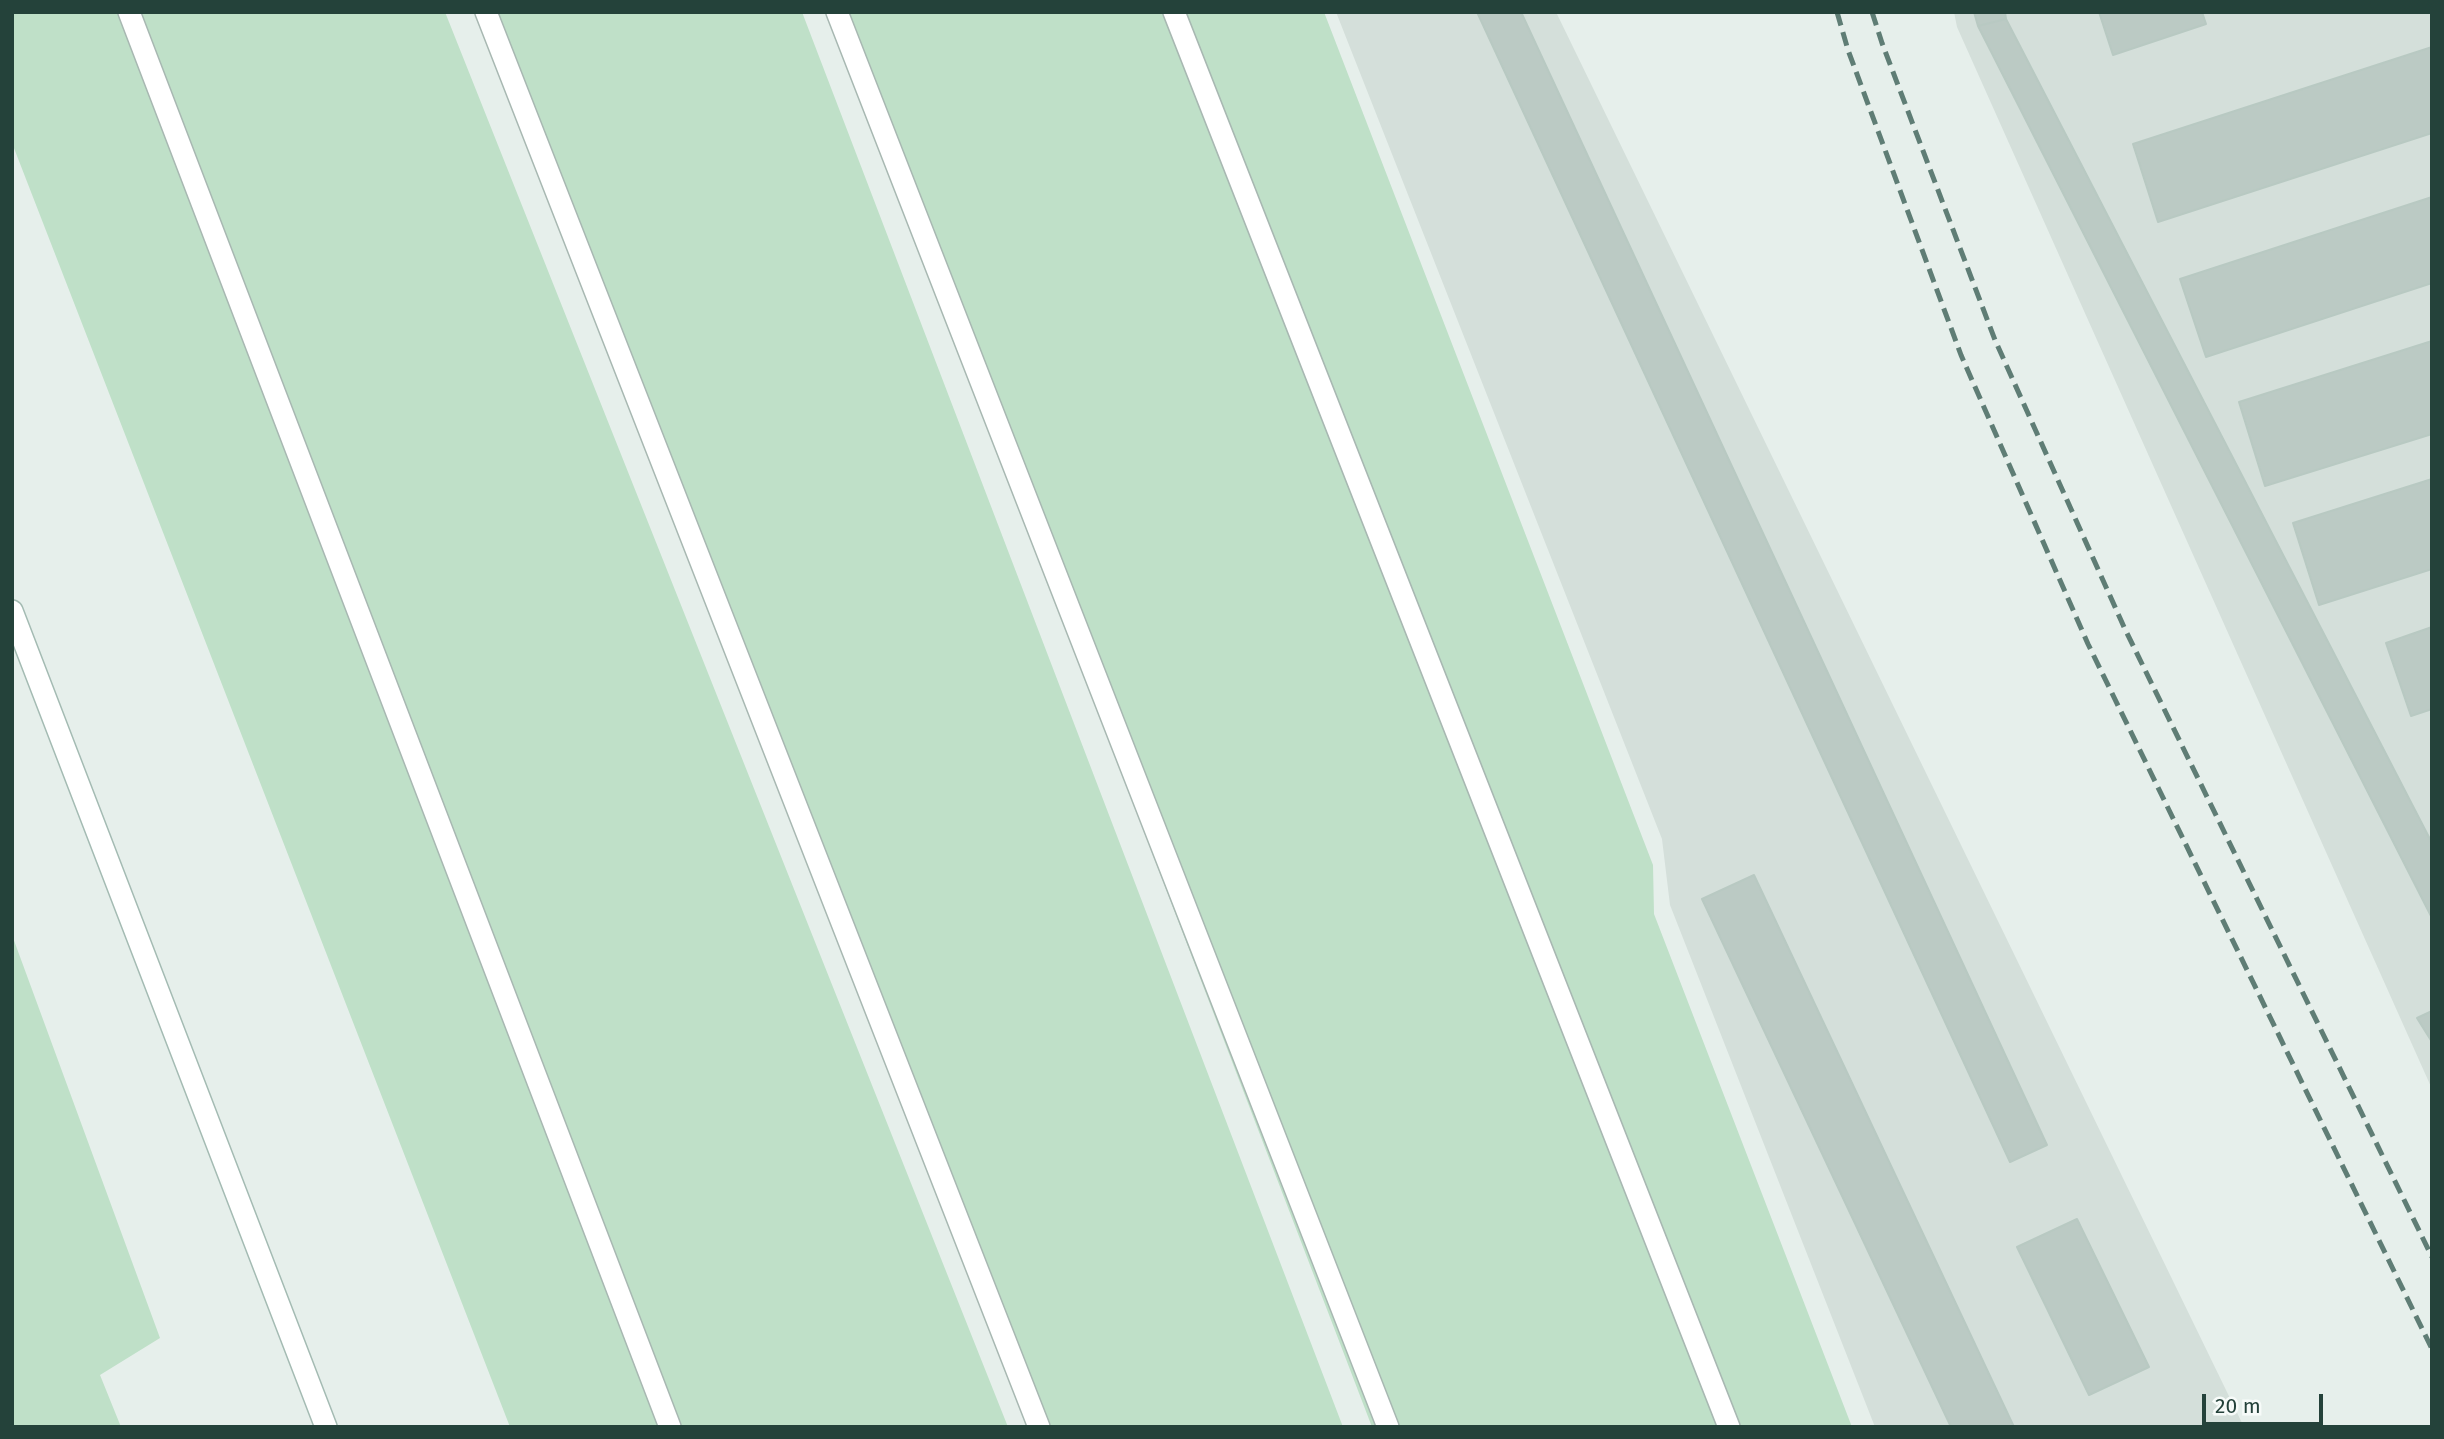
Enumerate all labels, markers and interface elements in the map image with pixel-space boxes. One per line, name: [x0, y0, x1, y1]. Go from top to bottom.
scale bar: [2206, 1380, 2327, 1424]
text: 20 m: [2215, 1393, 2261, 1419]

